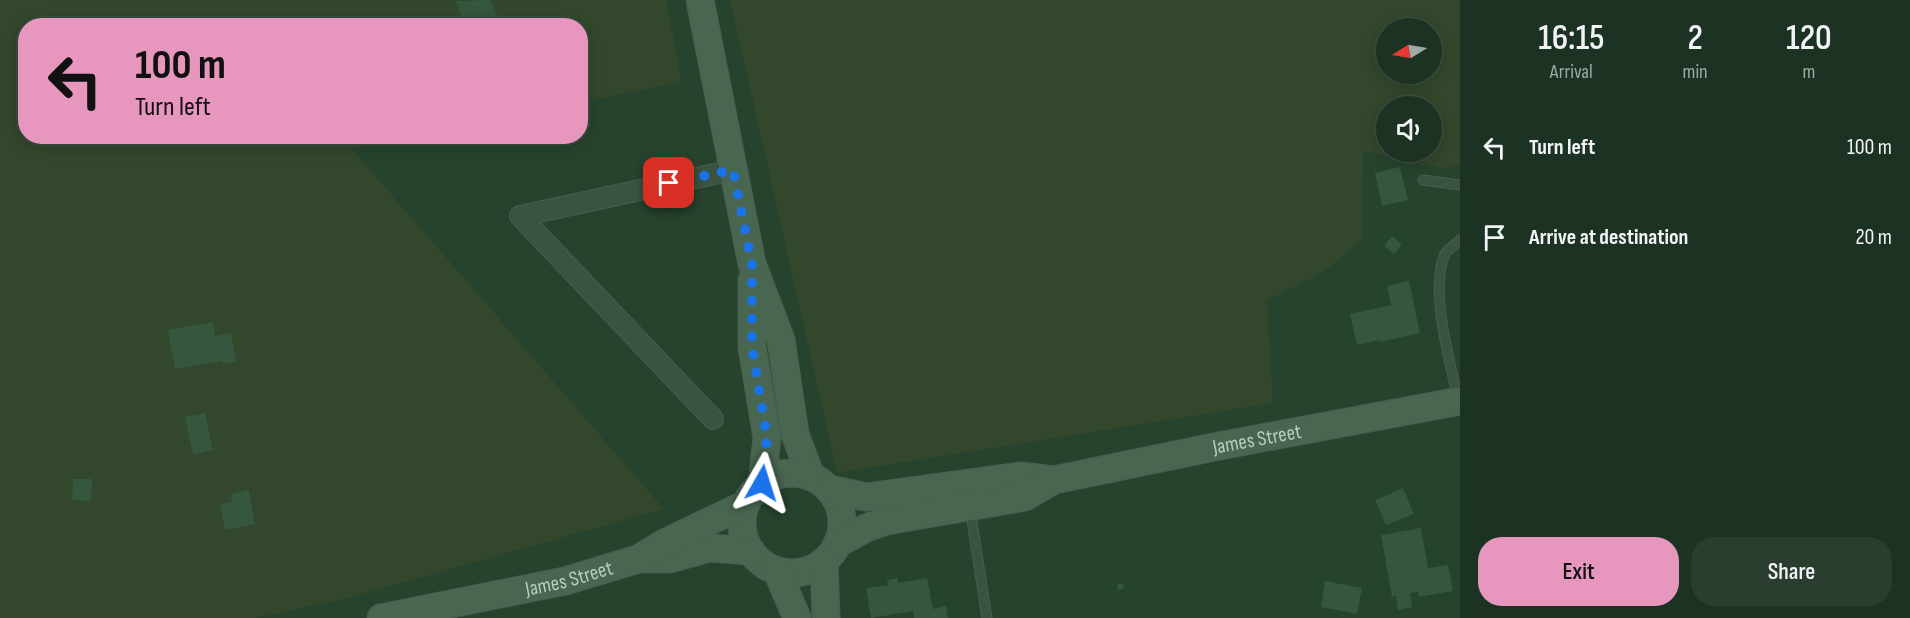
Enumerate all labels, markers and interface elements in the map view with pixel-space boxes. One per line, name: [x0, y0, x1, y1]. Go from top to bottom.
text: 16:15: [1538, 17, 1604, 60]
text: 2: [1687, 17, 1703, 60]
text: 120: [1786, 17, 1832, 60]
north arrow: [1376, 18, 1442, 84]
map controls: [1376, 18, 1442, 162]
text: 100 m: [135, 40, 226, 91]
icon: left: [36, 42, 114, 120]
text: Arrival: [1550, 60, 1593, 84]
text: min: [1683, 60, 1708, 84]
text: m: [1802, 60, 1815, 84]
text: Turn left: [135, 91, 211, 123]
button: sound: [1376, 96, 1442, 162]
icon: left: [1478, 131, 1511, 164]
text: Turn left: [1529, 134, 1595, 161]
text: 100 m: [1847, 134, 1892, 161]
pin: [643, 157, 694, 208]
icon: arrive: [652, 166, 685, 199]
icon: arrive: [1478, 221, 1511, 254]
text: Arrive at destination: [1529, 224, 1688, 251]
text: 20 m: [1856, 224, 1892, 251]
street label: James Street: [1209, 418, 1303, 460]
position arrow: [730, 451, 794, 515]
button: Exit: [1478, 537, 1679, 606]
button: Share: [1691, 537, 1892, 606]
street label: James Street: [522, 555, 616, 601]

